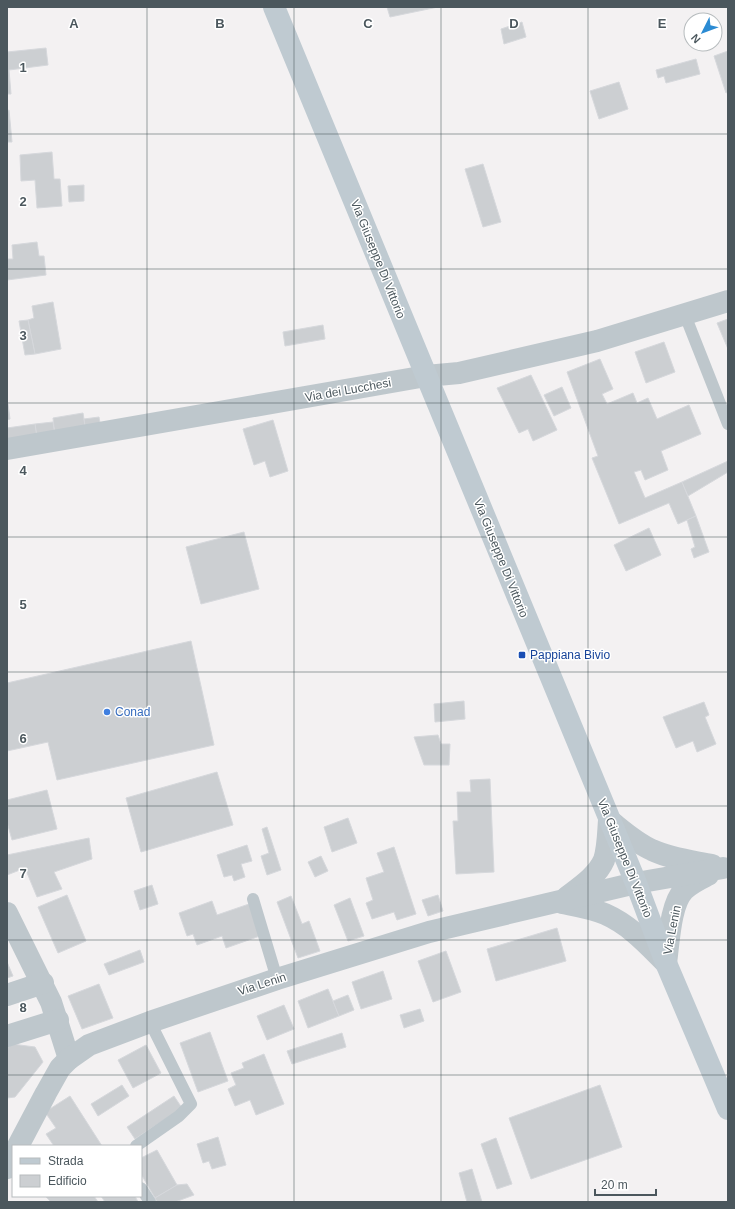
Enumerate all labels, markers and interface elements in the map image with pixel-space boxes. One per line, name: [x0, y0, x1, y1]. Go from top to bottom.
north arrow: [683, 12, 723, 52]
text: A: [69, 16, 79, 31]
text: B: [215, 16, 225, 31]
text: C: [363, 16, 373, 31]
text: D: [509, 16, 519, 31]
text: E: [658, 16, 667, 31]
text: N: [688, 32, 703, 46]
text: 1: [19, 60, 27, 75]
text: 2: [19, 194, 27, 209]
street label: Via Giuseppe Di Vittorio: [348, 198, 408, 321]
text: 3: [19, 328, 27, 343]
street label: Via dei Lucchesi: [304, 376, 392, 404]
text: 4: [19, 463, 27, 478]
street label: Via Giuseppe Di Vittorio: [471, 497, 531, 620]
text: 5: [19, 597, 27, 612]
place label: Pappiana Bivio: [530, 648, 610, 662]
marker: Pappiana Bivio: [517, 650, 527, 660]
place label: Conad: [115, 705, 150, 719]
marker: Conad: [102, 707, 112, 717]
text: 6: [19, 731, 27, 746]
street label: Via Giuseppe Di Vittorio: [595, 797, 655, 920]
text: 7: [19, 866, 27, 881]
street label: Via Lenin: [660, 904, 684, 956]
street label: Via Lenin: [236, 970, 288, 998]
text: 8: [19, 1000, 27, 1015]
legend: [12, 1145, 142, 1197]
text: Strada: [48, 1154, 84, 1168]
scale bar: [595, 1171, 656, 1197]
text: Edificio: [48, 1174, 87, 1188]
text: 20 m: [601, 1178, 628, 1192]

